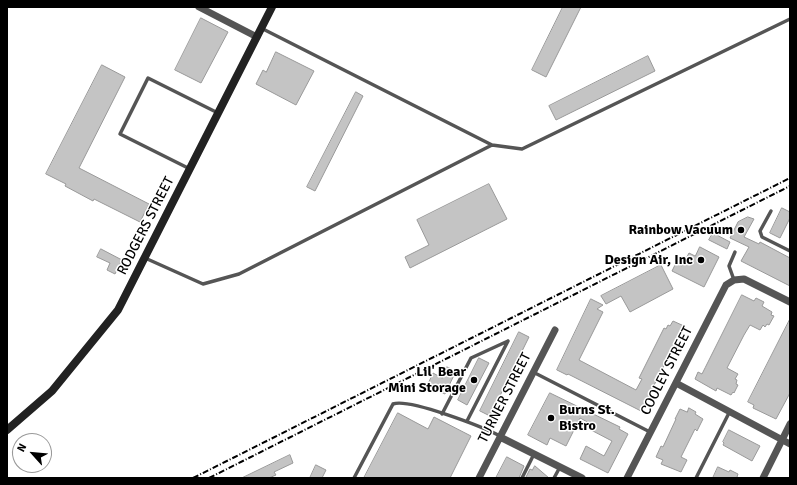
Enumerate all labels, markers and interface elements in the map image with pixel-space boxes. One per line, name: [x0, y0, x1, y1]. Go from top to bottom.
street label: RODGERS STREET: [114, 174, 178, 278]
place label: Rainbow Vacuum: [629, 222, 733, 238]
marker: Rainbow Vacuum: [736, 225, 746, 235]
place label: Design Air, Inc: [604, 252, 693, 268]
marker: Design Air, Inc: [696, 255, 706, 265]
street label: COOLEY STREET: [637, 324, 697, 418]
street label: TURNER STREET: [475, 350, 535, 446]
place label: Lil' Bear Mini Storage: [388, 364, 466, 396]
marker: Lil' Bear Mini Storage: [469, 375, 479, 385]
place label: Burns St. Bistro: [559, 402, 615, 434]
marker: Burns St. Bistro: [546, 413, 556, 423]
north arrow: [12, 433, 52, 473]
text: N: [14, 441, 29, 454]

